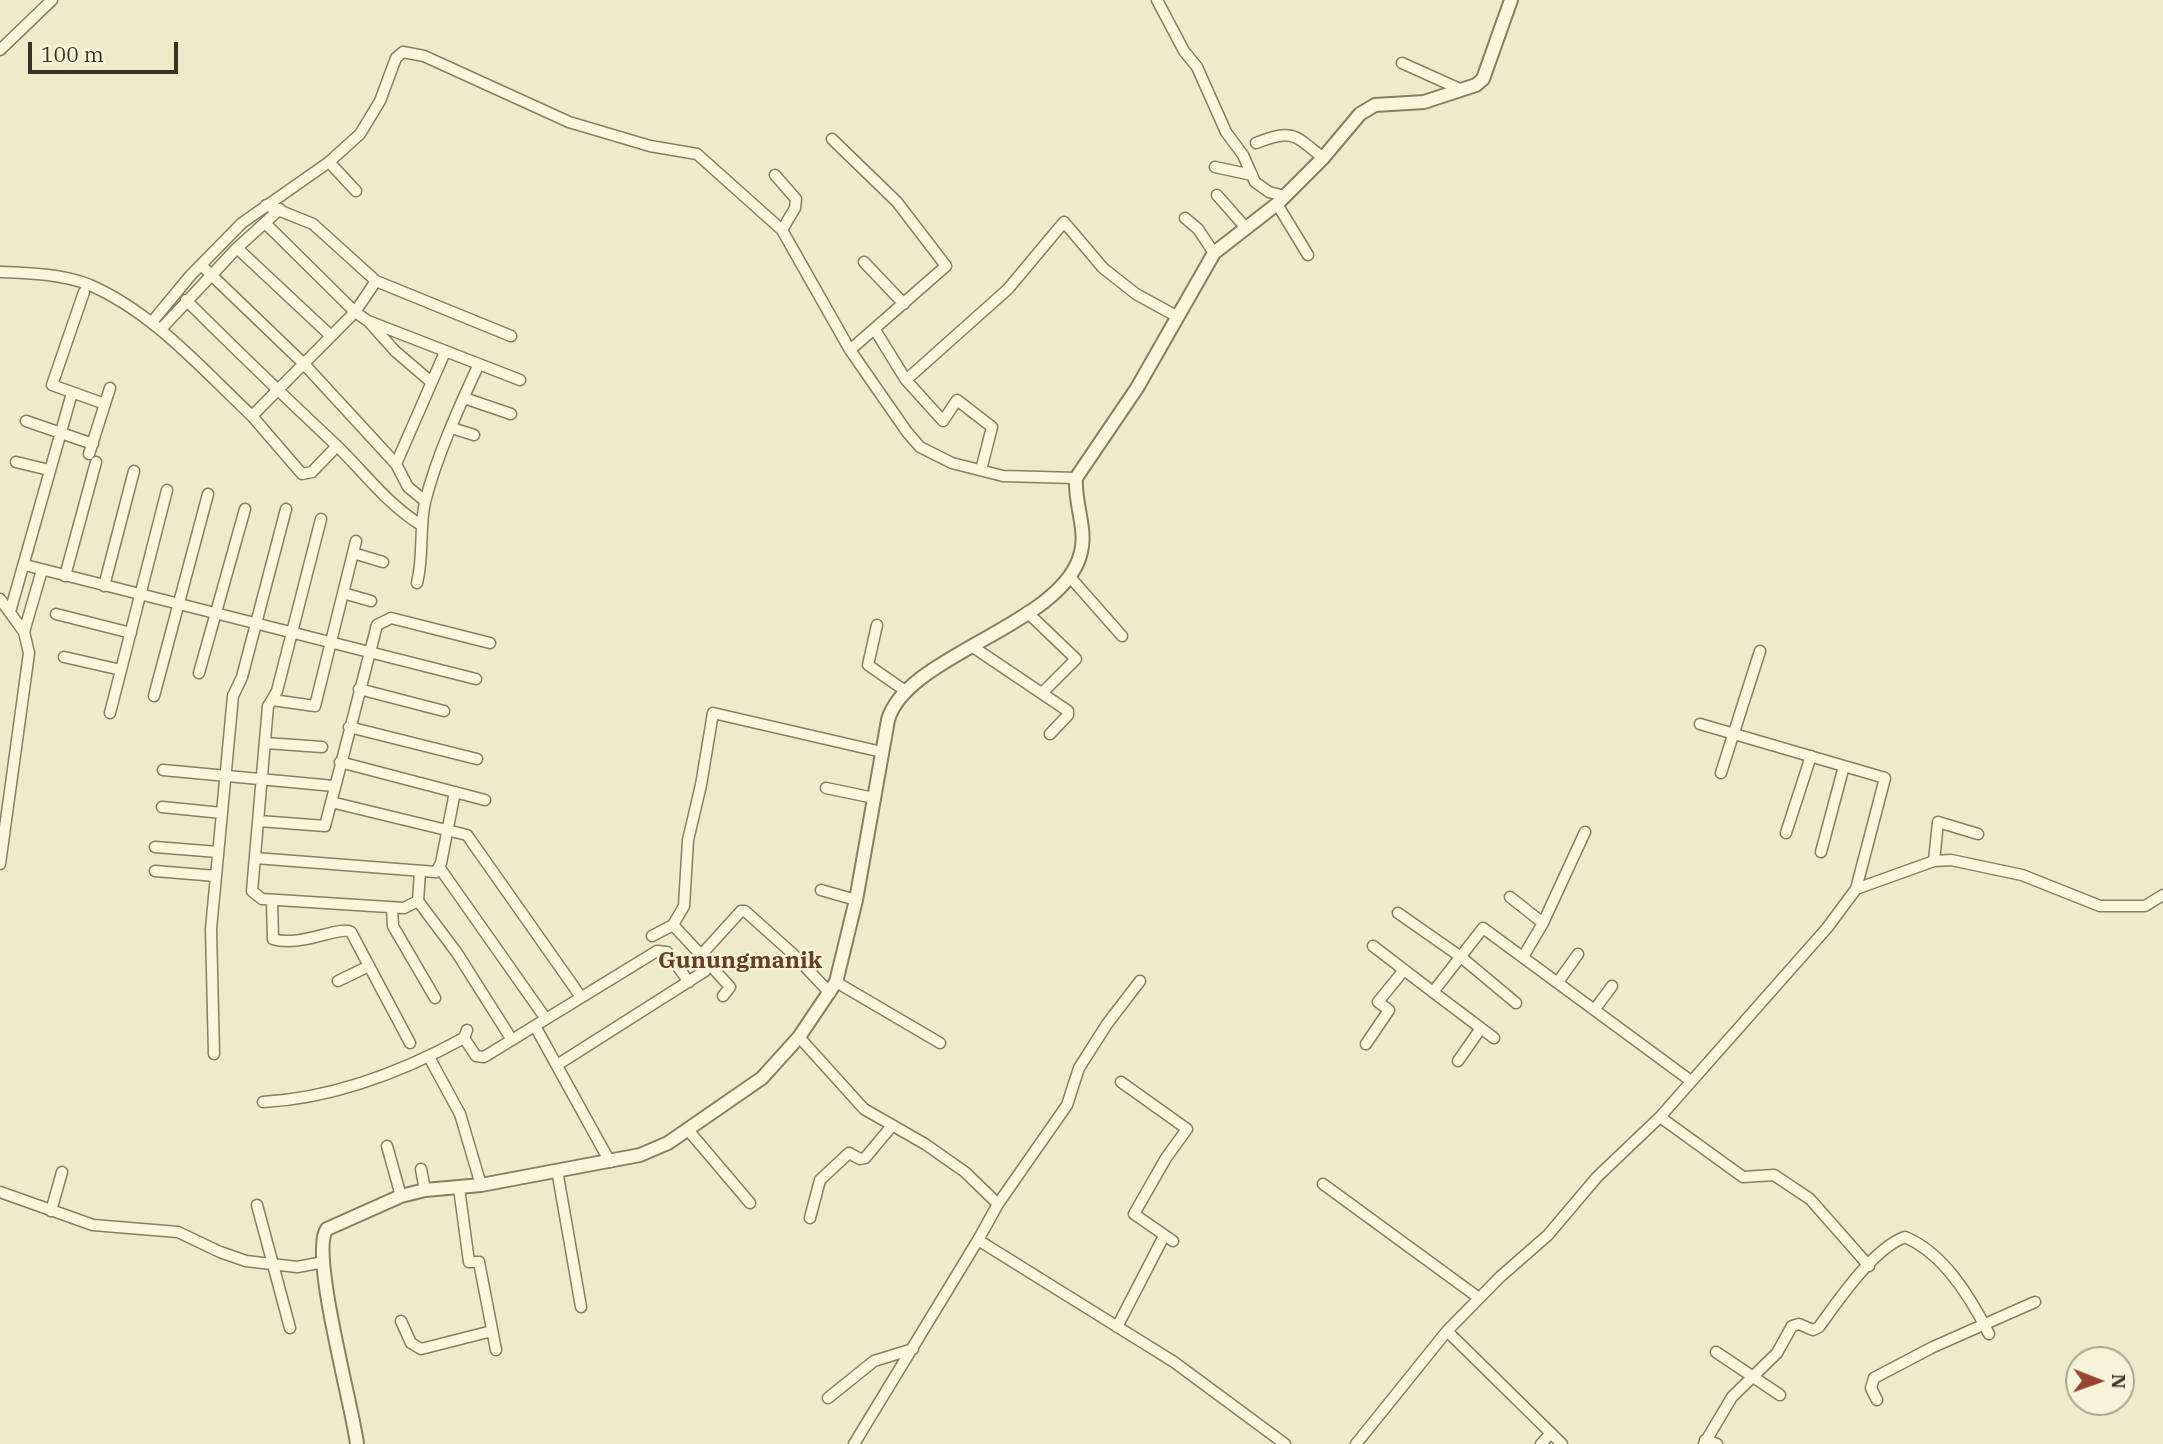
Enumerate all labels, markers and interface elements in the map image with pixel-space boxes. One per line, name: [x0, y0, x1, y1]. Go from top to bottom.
scale bar: [32, 28, 182, 72]
text: 100 m: [41, 40, 104, 68]
district label: Gunungmanik: [658, 947, 822, 975]
north arrow: [2065, 1346, 2135, 1416]
text: N: [2107, 1374, 2131, 1389]

